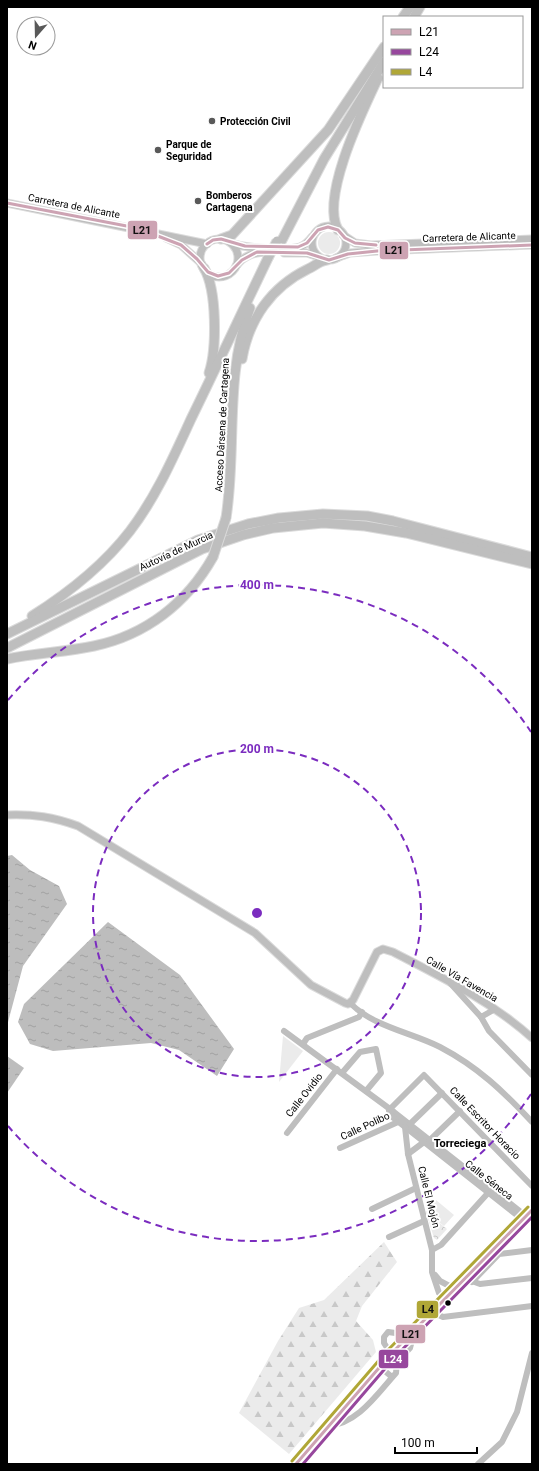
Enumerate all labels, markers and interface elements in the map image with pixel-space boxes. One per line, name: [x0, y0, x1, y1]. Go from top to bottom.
north arrow: [16, 16, 56, 56]
legend: [383, 16, 523, 88]
text: L21: [419, 25, 439, 39]
text: N: [27, 37, 39, 52]
text: L24: [419, 45, 439, 59]
text: L4: [419, 65, 432, 79]
marker: Protección Civil: [207, 116, 217, 126]
place label: Protección Civil: [220, 116, 291, 127]
place label: Parque de Seguridad: [166, 139, 212, 162]
marker: Parque de Seguridad: [153, 145, 163, 155]
place label: Bomberos Cartagena: [206, 190, 253, 213]
street label: Carretera de Alicante: [27, 192, 121, 220]
marker: Bomberos Cartagena: [193, 196, 203, 206]
line badge: L21: [127, 220, 158, 240]
text: L21: [133, 224, 151, 237]
street label: Carretera de Alicante: [422, 230, 516, 244]
line badge: L21: [379, 241, 409, 260]
text: L21: [385, 244, 403, 257]
street label: Acceso Dársena de Cartagena: [213, 358, 231, 492]
street label: Autovía de Murcia: [137, 529, 215, 573]
text: 400 m: [240, 578, 274, 592]
text: 200 m: [240, 742, 274, 756]
centre of rings: [250, 906, 264, 920]
street label: Calle Vía Favencia: [424, 954, 500, 1004]
street label: Calle Ovidio: [283, 1071, 325, 1119]
street label: Calle Escritor Horacio: [448, 1085, 523, 1162]
street label: Calle Polibo: [339, 1110, 391, 1142]
district label: Torreciega: [434, 1137, 486, 1150]
street label: Calle Séneca: [463, 1158, 515, 1202]
street label: Calle El Mojón: [416, 1165, 442, 1229]
unlabelled marker: [443, 1298, 453, 1308]
line badge: L4: [416, 1300, 439, 1319]
text: L4: [422, 1303, 435, 1316]
line badge: L21: [395, 1324, 426, 1344]
text: L21: [402, 1328, 420, 1341]
line badge: L24: [378, 1349, 409, 1369]
text: L24: [384, 1353, 403, 1366]
scale bar: [395, 1429, 477, 1455]
text: 100 m: [401, 1436, 435, 1450]

